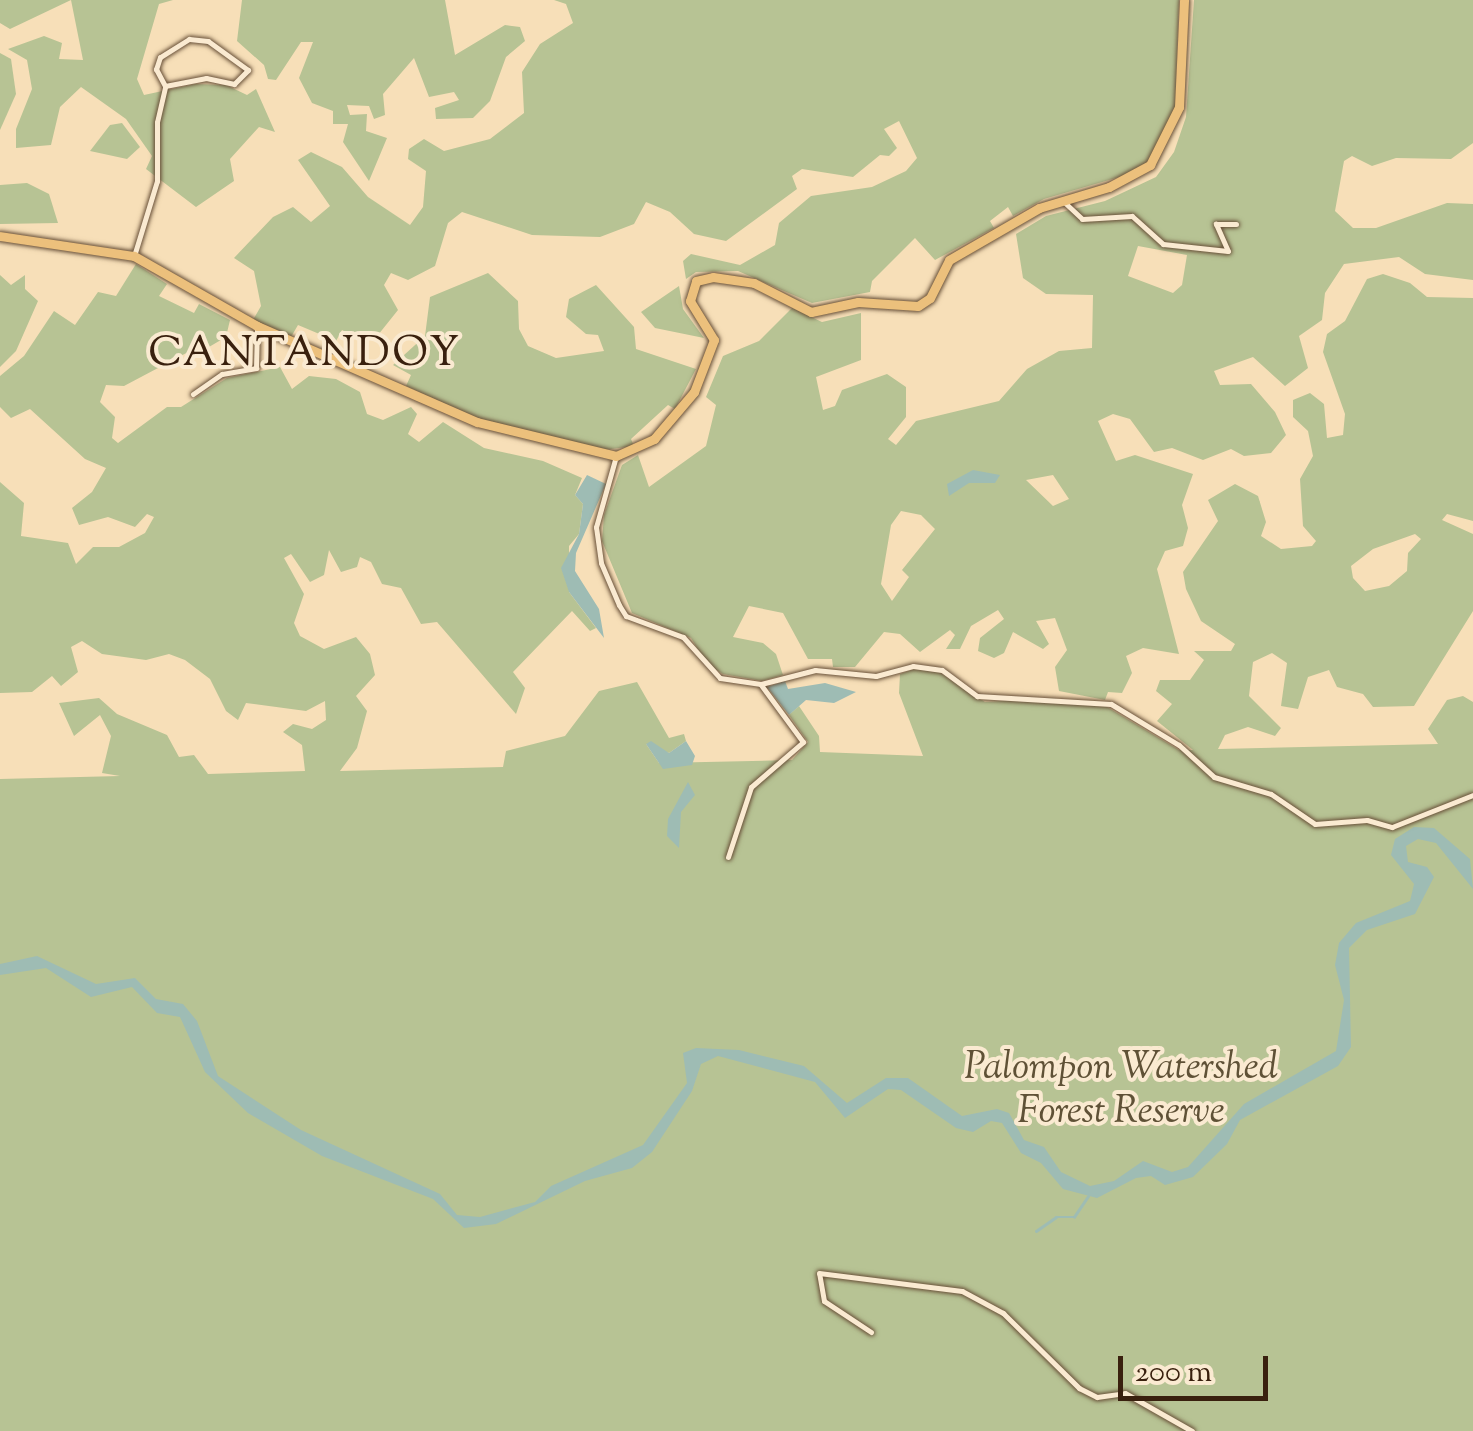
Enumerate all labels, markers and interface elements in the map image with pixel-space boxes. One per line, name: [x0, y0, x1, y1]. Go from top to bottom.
district label: CANTANDOY: [148, 330, 462, 380]
park label: Palompon Watershed Forest Reserve: [964, 1047, 1278, 1136]
scale bar: [1123, 1336, 1273, 1398]
text: 200 m: [1135, 1352, 1212, 1395]

